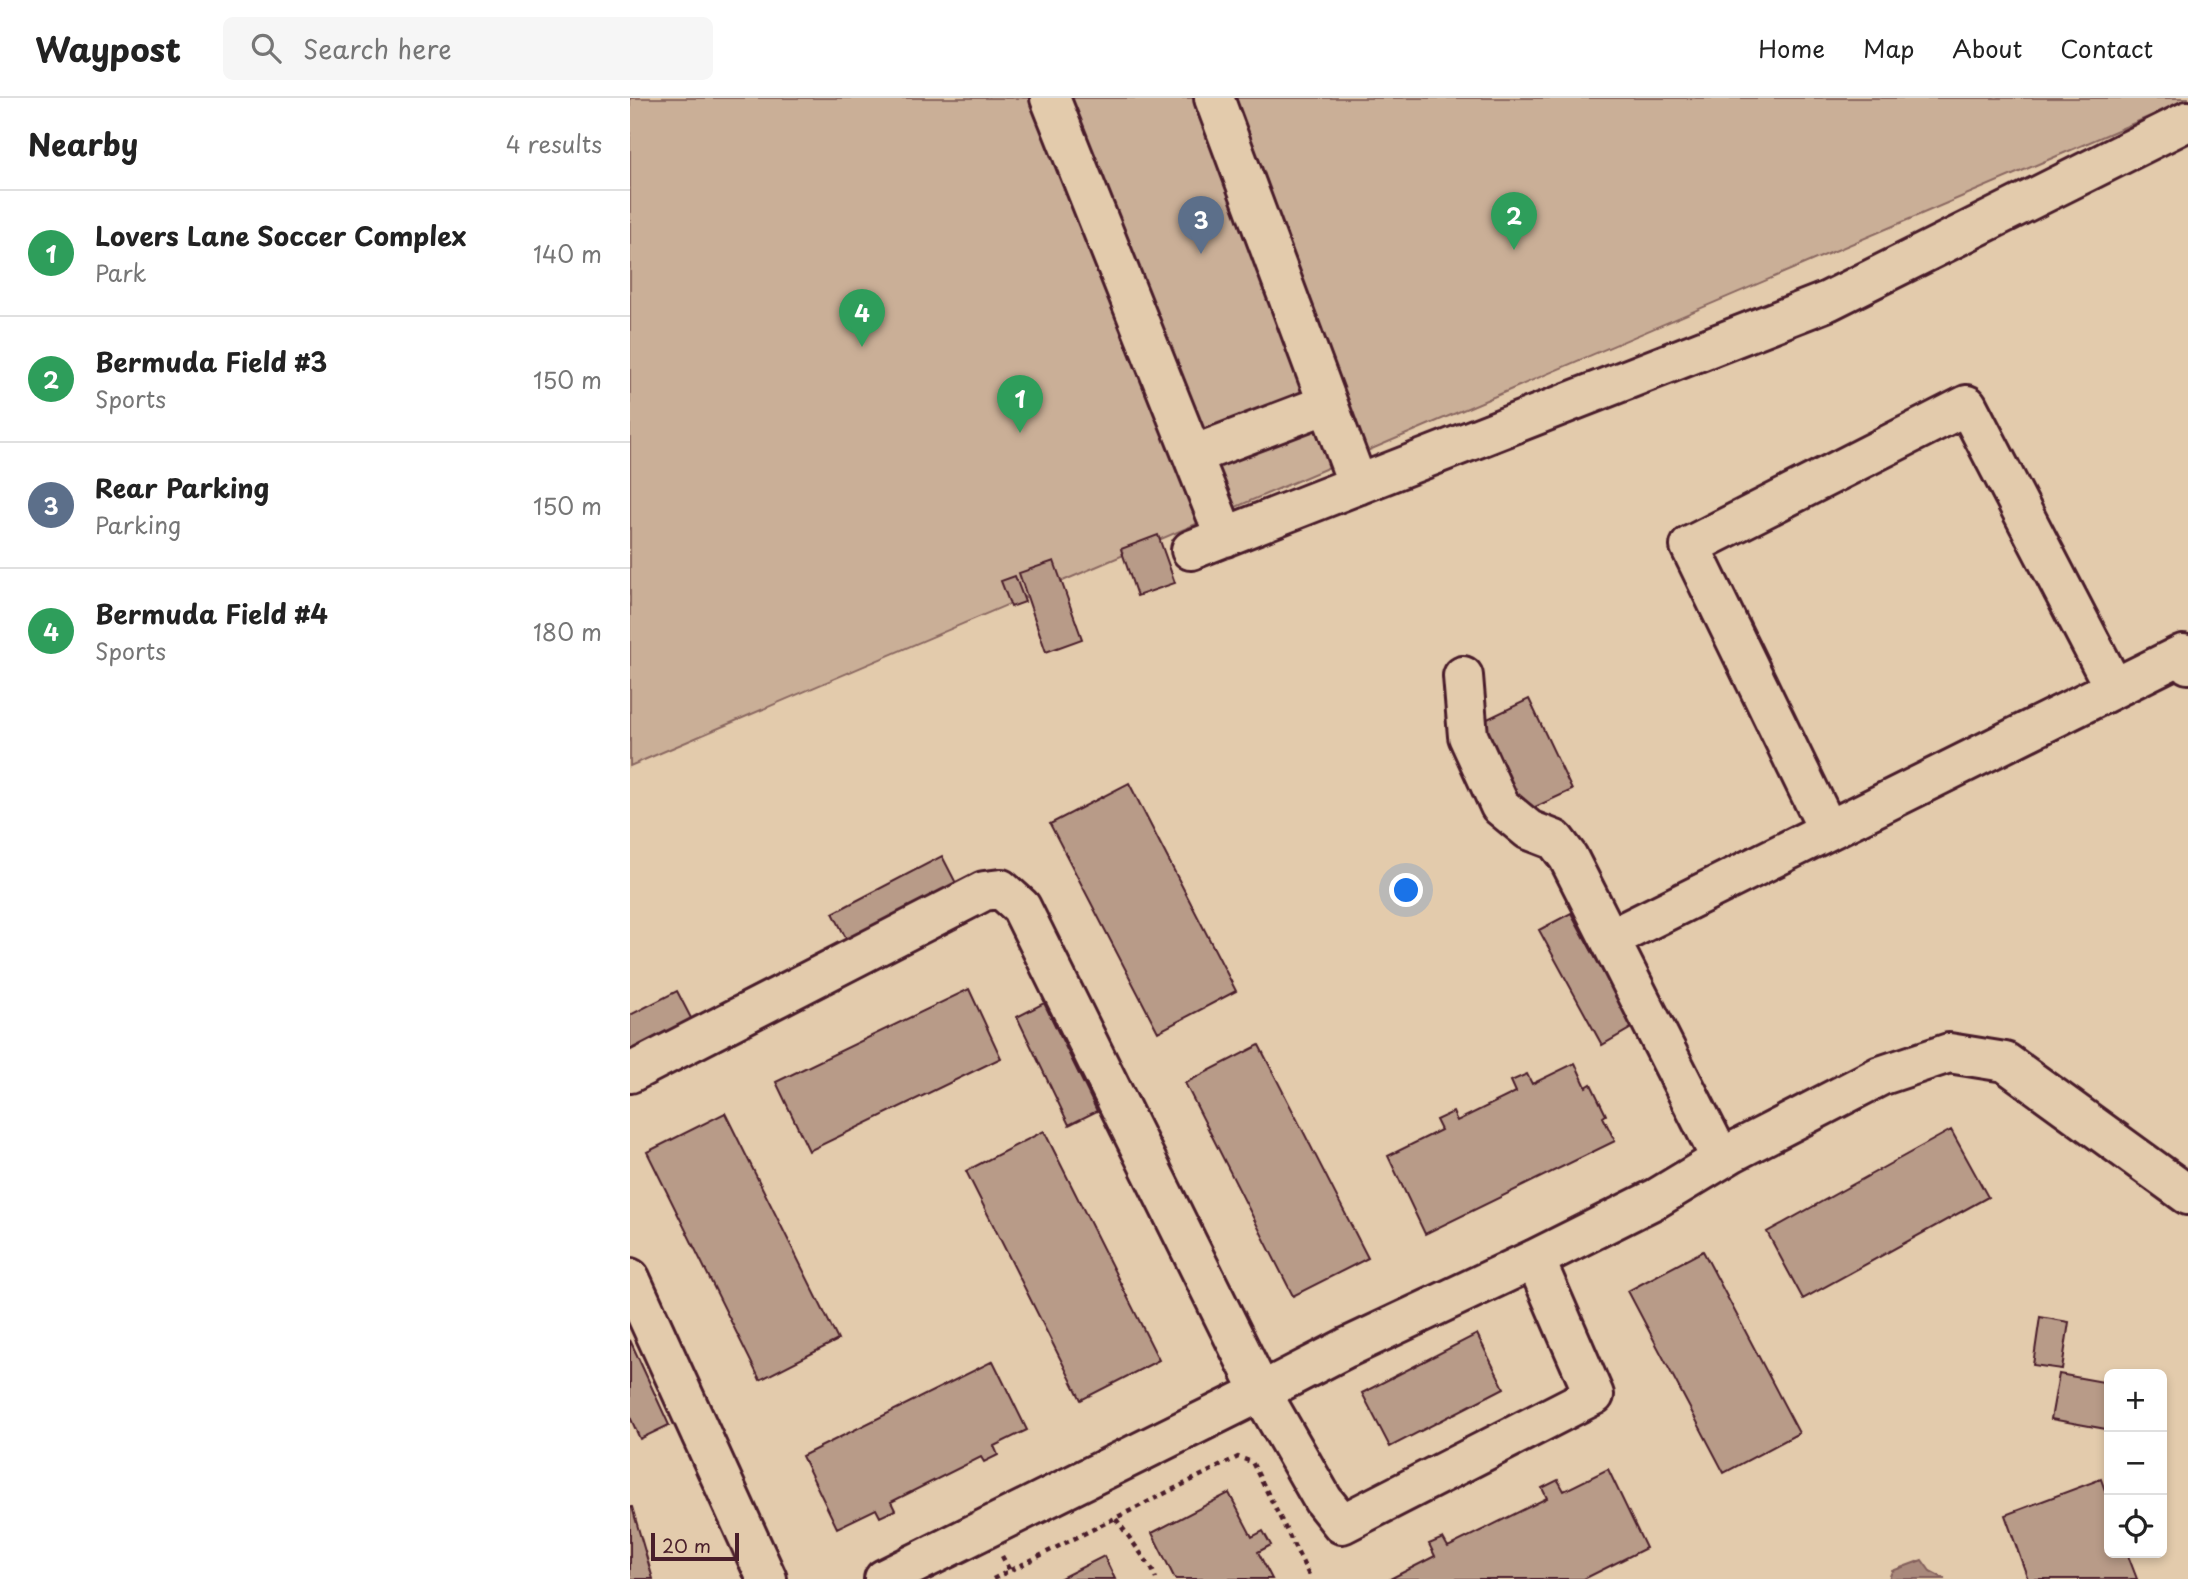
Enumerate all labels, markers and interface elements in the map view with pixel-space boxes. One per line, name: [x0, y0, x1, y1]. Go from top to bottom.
search box: [223, 17, 713, 80]
text: Waypost: [35, 23, 181, 73]
icon: search: [247, 29, 285, 67]
text: Search here: [303, 29, 452, 68]
text: Home: [1758, 30, 1825, 66]
text: Map: [1863, 30, 1914, 66]
text: About: [1952, 30, 2022, 66]
text: Contact: [2060, 30, 2153, 66]
text: Nearby: [28, 121, 138, 166]
text: 4 results: [506, 126, 602, 161]
pin: 2: [1491, 192, 1537, 250]
pin: 3: [1178, 196, 1224, 254]
text: Lovers Lane Soccer Complex: [95, 216, 466, 255]
text: 1: [46, 236, 57, 271]
text: 140 m: [533, 236, 602, 271]
text: Park: [95, 255, 146, 290]
pin: 4: [839, 289, 885, 347]
text: Bermuda Field #3: [95, 342, 327, 381]
text: 2: [43, 362, 59, 397]
text: 150 m: [533, 362, 602, 397]
pin: 1: [997, 375, 1043, 433]
text: Sports: [95, 381, 166, 416]
text: Rear Parking: [95, 468, 269, 507]
text: 3: [43, 488, 59, 523]
text: 150 m: [533, 488, 602, 523]
text: Parking: [95, 507, 181, 542]
text: Bermuda Field #4: [95, 594, 328, 633]
text: 4: [43, 614, 59, 649]
text: 180 m: [533, 614, 602, 649]
text: Sports: [95, 633, 166, 668]
your location: [1389, 873, 1423, 907]
map controls: [2104, 1369, 2167, 1558]
button: +: [2104, 1369, 2167, 1432]
button: −: [2104, 1432, 2167, 1495]
button: locate: [2104, 1495, 2167, 1558]
scale bar: [651, 1530, 738, 1562]
text: 20 m: [662, 1531, 711, 1559]

